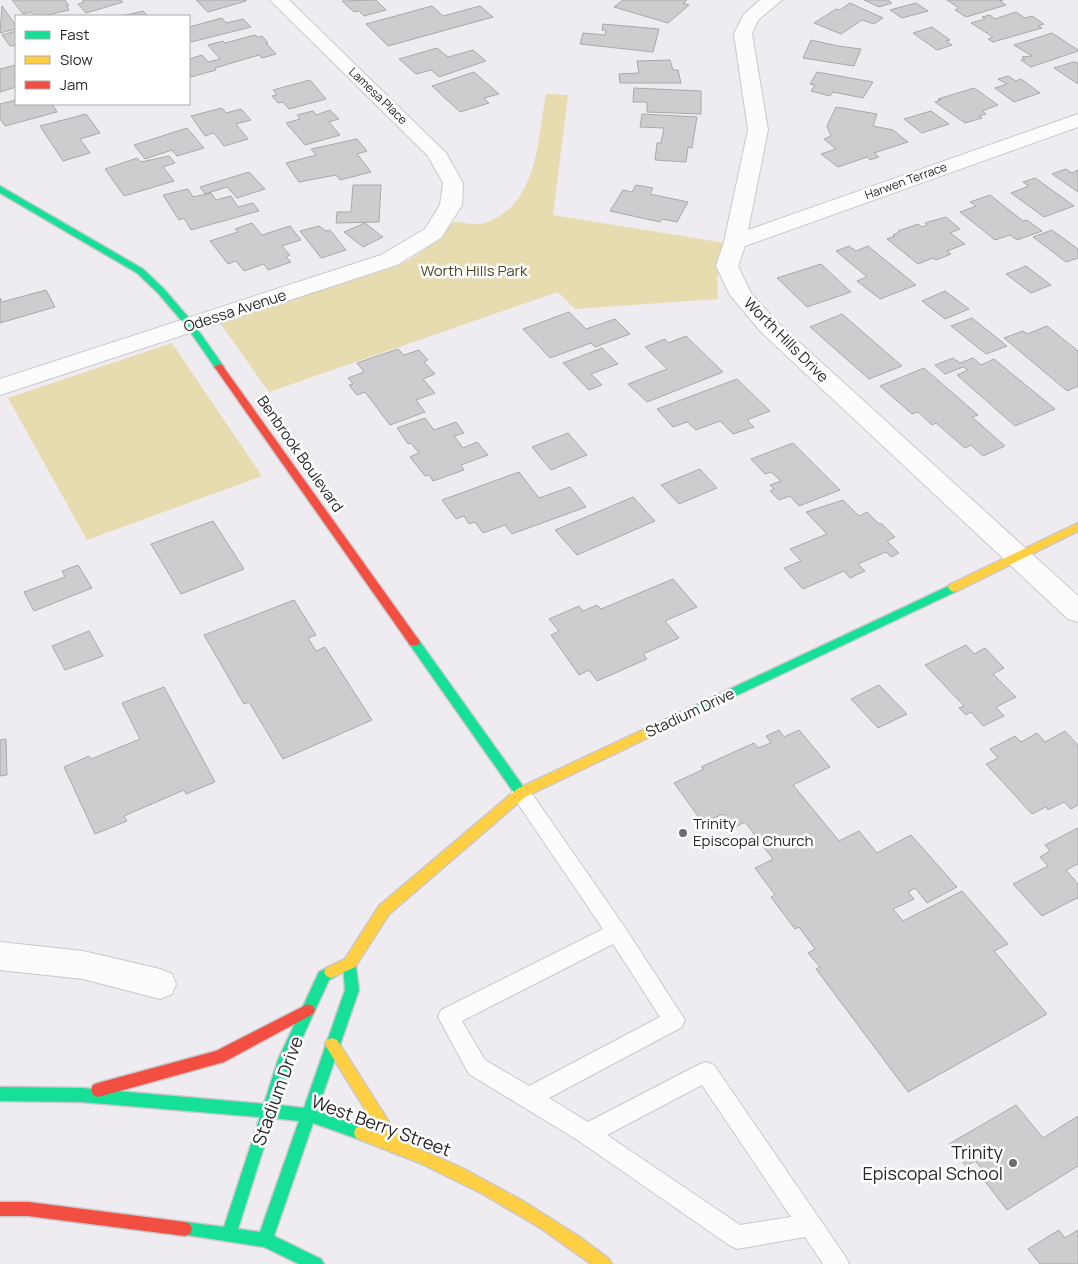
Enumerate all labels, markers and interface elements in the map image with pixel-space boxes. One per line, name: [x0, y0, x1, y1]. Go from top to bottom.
legend: [15, 15, 190, 105]
text: Fast: [60, 24, 89, 45]
text: Slow: [60, 49, 93, 70]
street label: Lamesa Place: [345, 63, 411, 128]
text: Jam: [60, 74, 88, 95]
street label: Harwen Terrace: [862, 158, 949, 203]
park label: Worth Hills Park: [421, 260, 528, 281]
street label: Odessa Avenue: [181, 284, 289, 337]
street label: Worth Hills Drive: [739, 293, 834, 387]
street label: Benbrook Boulevard: [252, 391, 348, 516]
street label: Stadium Drive: [642, 683, 738, 742]
place label: Trinity Episcopal Church: [693, 813, 814, 851]
marker: Trinity Episcopal Church: [677, 827, 689, 839]
street label: Stadium Drive: [246, 1033, 308, 1149]
street label: West Berry Street: [308, 1089, 454, 1161]
place label: Trinity Episcopal School: [862, 1140, 1004, 1185]
marker: Trinity Episcopal School: [1007, 1157, 1019, 1169]

